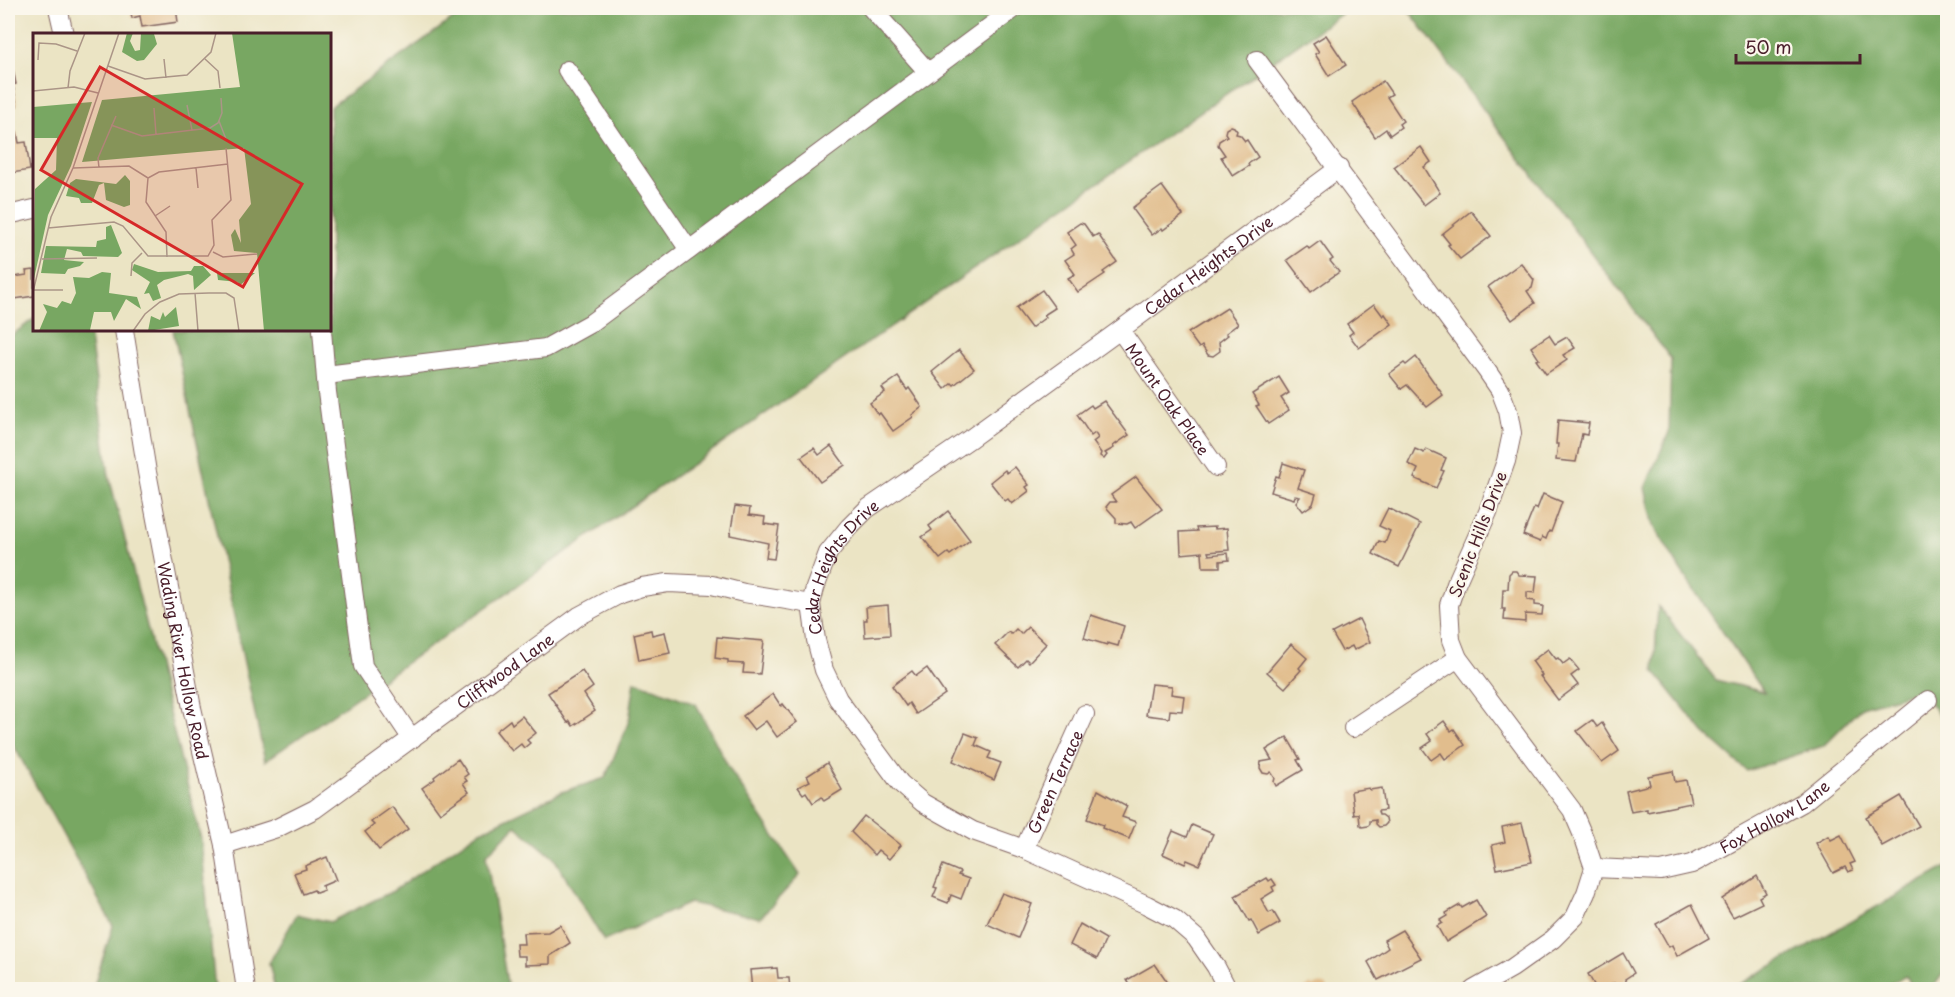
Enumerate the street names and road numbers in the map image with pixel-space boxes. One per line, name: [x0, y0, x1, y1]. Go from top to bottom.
street label: Cedar Heights Drive: [1139, 209, 1278, 321]
street label: Mount Oak Place: [1120, 338, 1216, 460]
street label: Scenic Hills Drive: [1442, 467, 1512, 601]
street label: Cedar Heights Drive: [799, 493, 883, 637]
street label: Wading River Hollow Road: [152, 560, 216, 762]
street label: Cliffwood Lane: [451, 626, 558, 714]
street label: Green Terrace: [1021, 726, 1088, 837]
street label: Fox Hollow Lane: [1715, 773, 1834, 859]

